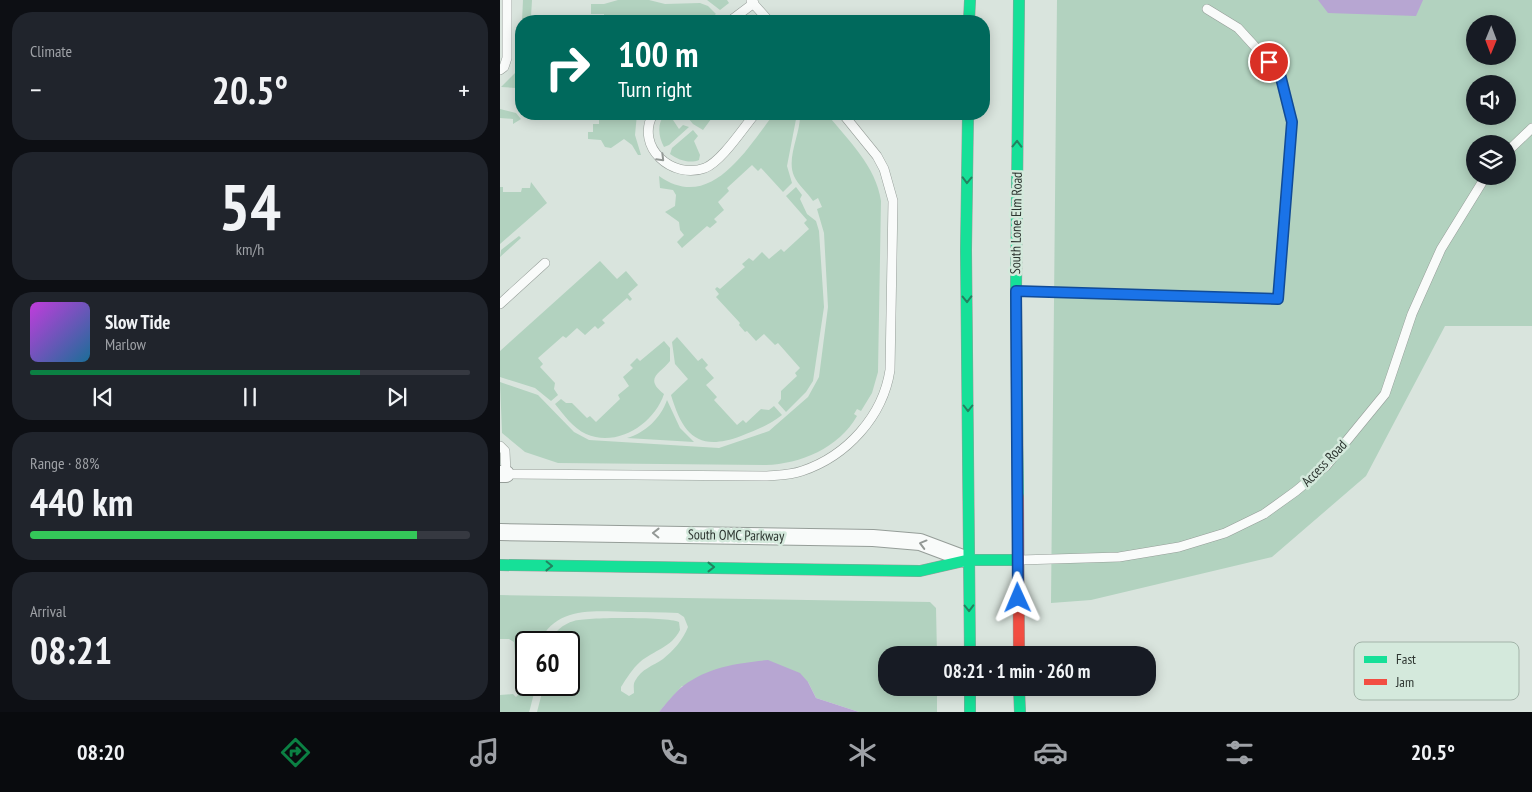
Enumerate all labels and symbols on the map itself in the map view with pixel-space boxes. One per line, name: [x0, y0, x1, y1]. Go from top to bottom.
north arrow: [1466, 15, 1516, 65]
pin: [1248, 41, 1290, 83]
one-way arrow: [1012, 140, 1022, 148]
one-way arrow: [655, 152, 664, 161]
street label: South Lone Elm Road: [1006, 172, 1026, 274]
one-way arrow: [962, 176, 972, 184]
one-way arrow: [962, 296, 972, 303]
one-way arrow: [963, 404, 973, 412]
street label: Access Road: [1297, 436, 1351, 490]
street label: South OMC Parkway: [688, 525, 785, 545]
one-way arrow: [652, 528, 660, 538]
one-way arrow: [919, 539, 927, 549]
one-way arrow: [545, 561, 553, 571]
one-way arrow: [708, 562, 715, 572]
position arrow: [991, 571, 1043, 623]
one-way arrow: [964, 604, 974, 612]
speed limit sign: 60: [515, 631, 580, 696]
legend: [1354, 642, 1519, 700]
text: Fast: [1396, 650, 1416, 668]
text: Jam: [1395, 673, 1414, 691]

